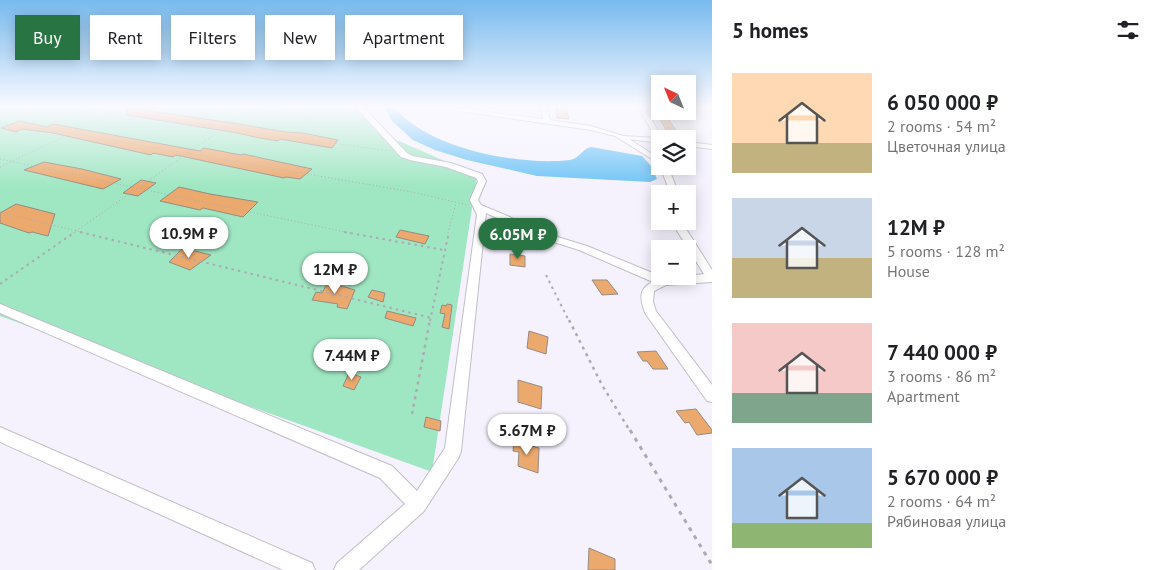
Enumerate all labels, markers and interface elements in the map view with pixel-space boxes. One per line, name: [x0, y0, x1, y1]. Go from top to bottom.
chip: Buy: [15, 15, 80, 60]
chip: Rent: [90, 15, 161, 60]
chip: Filters: [171, 15, 255, 60]
chip: New: [265, 15, 335, 60]
chip: Apartment: [345, 15, 463, 60]
icon: filters: [1114, 16, 1142, 44]
text: 5 homes: [732, 17, 808, 44]
north arrow: [651, 75, 696, 120]
map controls: [651, 75, 696, 285]
text: 6 050 000 ₽: [887, 89, 998, 116]
icon: home: [772, 93, 832, 153]
text: 2 rooms · 54 m²: [887, 116, 996, 136]
button: layers: [651, 130, 696, 175]
text: Цветочная улица: [887, 136, 1006, 156]
button: +: [651, 185, 696, 230]
text: 12M ₽: [887, 214, 945, 241]
pin: 10.9M ₽: [143, 216, 235, 259]
pin: 6.05M ₽: [472, 218, 564, 260]
icon: home: [772, 218, 832, 278]
text: 10.9M ₽: [160, 223, 218, 243]
text: 6.05M ₽: [489, 224, 547, 244]
button: −: [651, 240, 696, 285]
text: 5 rooms · 128 m²: [887, 241, 1005, 261]
pin: 12M ₽: [300, 252, 370, 295]
text: 12M ₽: [313, 259, 357, 279]
text: House: [887, 261, 930, 281]
pin: 7.44M ₽: [306, 338, 398, 381]
text: 7 440 000 ₽: [887, 339, 997, 366]
icon: home: [772, 343, 832, 403]
text: 7.44M ₽: [324, 345, 380, 365]
text: 3 rooms · 86 m²: [887, 366, 996, 386]
text: Apartment: [887, 386, 960, 406]
pin: 5.67M ₽: [481, 414, 573, 456]
text: 5.67M ₽: [498, 420, 556, 440]
text: 5 670 000 ₽: [887, 464, 998, 491]
icon: home: [772, 468, 832, 528]
text: 2 rooms · 64 m²: [887, 491, 996, 511]
text: Рябиновая улица: [887, 511, 1006, 531]

